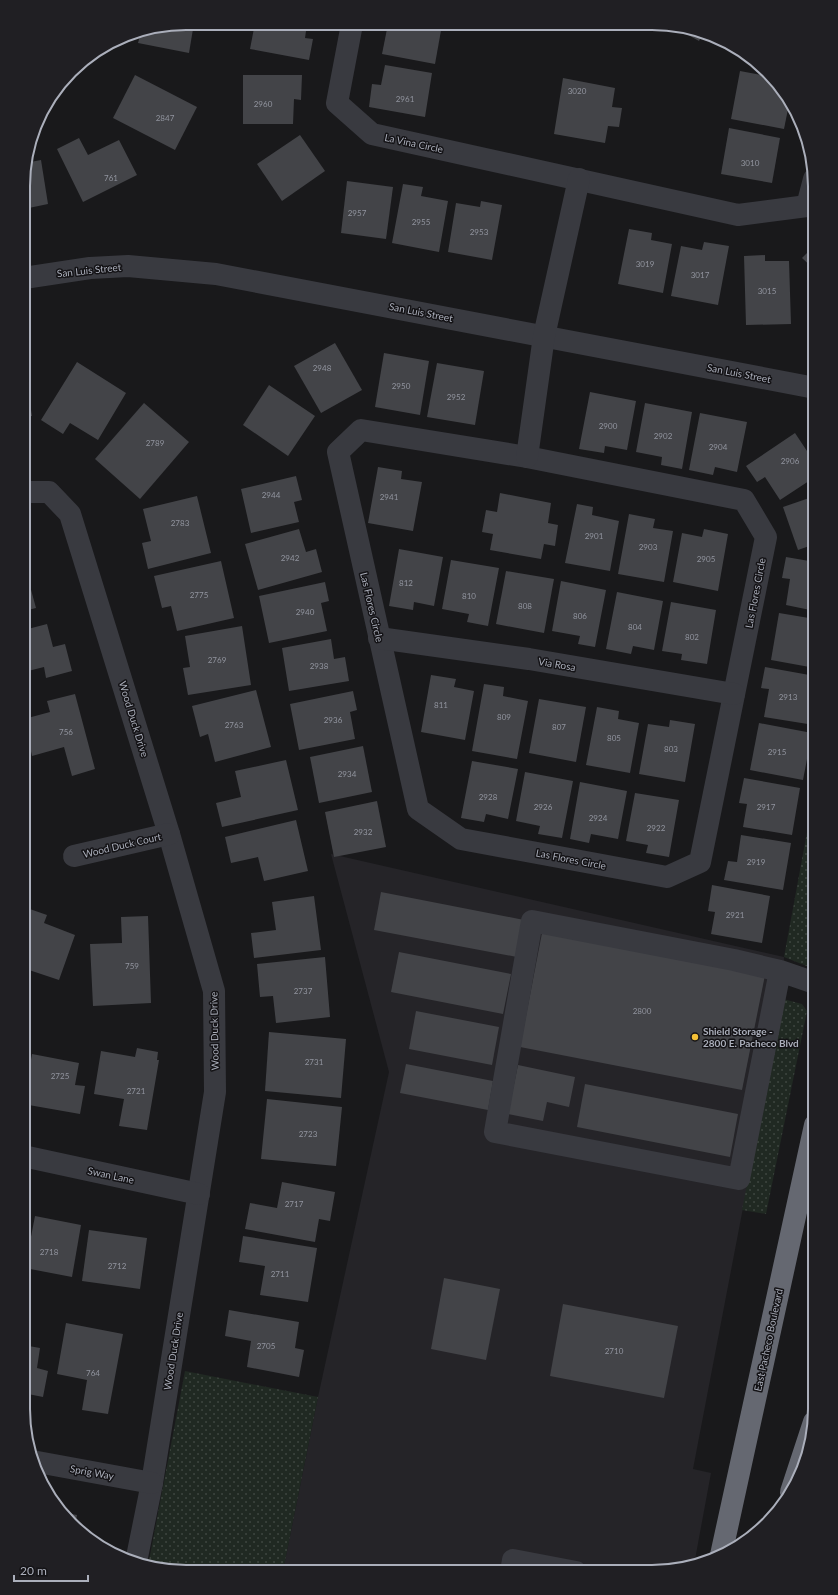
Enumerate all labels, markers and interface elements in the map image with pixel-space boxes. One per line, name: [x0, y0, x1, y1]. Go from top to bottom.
house number: 3020: [568, 86, 587, 96]
house number: 2961: [396, 94, 415, 104]
house number: 2960: [254, 99, 273, 109]
house number: 2847: [156, 113, 175, 123]
street label: La Vina Circle: [384, 131, 444, 155]
house number: 3010: [741, 158, 760, 168]
house number: 761: [104, 173, 118, 183]
house number: 2957: [348, 208, 367, 218]
house number: 2955: [412, 217, 431, 227]
house number: 2953: [470, 227, 489, 237]
house number: 3019: [636, 259, 655, 269]
street label: San Luis Street: [56, 261, 122, 279]
house number: 3017: [691, 270, 710, 280]
house number: 3015: [758, 286, 777, 296]
street label: San Luis Street: [388, 300, 454, 324]
street label: San Luis Street: [706, 361, 772, 385]
house number: 2948: [313, 363, 332, 373]
house number: 2950: [392, 381, 411, 391]
house number: 2952: [447, 392, 466, 402]
house number: 2900: [599, 421, 618, 431]
house number: 2902: [654, 431, 673, 441]
house number: 2789: [146, 438, 165, 448]
house number: 2904: [709, 442, 728, 452]
house number: 2906: [781, 456, 800, 466]
house number: 2944: [262, 490, 281, 500]
house number: 2941: [380, 492, 399, 502]
house number: 2783: [171, 518, 190, 528]
house number: 2901: [585, 531, 604, 541]
house number: 2903: [639, 542, 658, 552]
house number: 2942: [281, 553, 300, 563]
house number: 2905: [697, 554, 716, 564]
street label: Las Flores Circle: [742, 557, 768, 629]
street label: Las Flores Circle: [358, 571, 386, 643]
house number: 812: [399, 578, 413, 588]
house number: 2775: [190, 590, 209, 600]
house number: 810: [462, 591, 476, 601]
house number: 808: [518, 601, 532, 611]
house number: 2940: [296, 607, 315, 617]
house number: 806: [573, 611, 587, 621]
house number: 804: [628, 622, 642, 632]
house number: 802: [685, 632, 699, 642]
house number: 2769: [208, 655, 227, 665]
street label: Via Rosa: [537, 655, 577, 673]
house number: 2938: [310, 661, 329, 671]
street label: Wood Duck Drive: [117, 680, 151, 758]
house number: 2913: [779, 692, 798, 702]
house number: 811: [434, 700, 448, 710]
house number: 809: [497, 712, 511, 722]
house number: 2936: [324, 715, 343, 725]
house number: 2763: [225, 720, 244, 730]
house number: 807: [552, 722, 566, 732]
house number: 756: [59, 727, 73, 737]
house number: 805: [607, 733, 621, 743]
house number: 803: [664, 744, 678, 754]
house number: 2915: [768, 747, 787, 757]
house number: 2934: [338, 769, 357, 779]
house number: 2928: [479, 792, 498, 802]
house number: 2926: [534, 802, 553, 812]
house number: 2917: [757, 802, 776, 812]
house number: 2924: [589, 813, 608, 823]
house number: 2922: [647, 823, 666, 833]
house number: 2932: [354, 827, 373, 837]
street label: Wood Duck Court: [82, 830, 163, 860]
street label: Las Flores Circle: [535, 846, 607, 872]
house number: 2919: [747, 857, 766, 867]
house number: 2921: [726, 910, 745, 920]
house number: 759: [125, 961, 139, 971]
house number: 2737: [294, 986, 313, 996]
street label: Wood Duck Drive: [207, 992, 221, 1070]
house number: 2800: [633, 1006, 652, 1016]
place label: Shield Storage - 2800 E. Pacheco Blvd: [703, 1025, 799, 1049]
marker: Shield Storage - 2800 E. Pacheco Blvd: [690, 1032, 700, 1042]
house number: 2731: [305, 1057, 324, 1067]
house number: 2725: [51, 1071, 70, 1081]
house number: 2721: [127, 1086, 146, 1096]
house number: 2723: [299, 1129, 318, 1139]
street label: Swan Lane: [87, 1164, 135, 1186]
house number: 2717: [285, 1199, 304, 1209]
house number: 2718: [40, 1247, 59, 1257]
house number: 2712: [108, 1261, 127, 1271]
house number: 2711: [271, 1269, 290, 1279]
street label: East Pacheco Boulevard: [751, 1288, 785, 1392]
street label: Wood Duck Drive: [161, 1311, 185, 1391]
house number: 2705: [257, 1341, 276, 1351]
house number: 2710: [605, 1346, 624, 1356]
house number: 764: [86, 1368, 100, 1378]
street label: Sprig Way: [69, 1462, 116, 1482]
scale bar: [14, 1557, 88, 1583]
text: 20 m: [20, 1563, 47, 1578]

